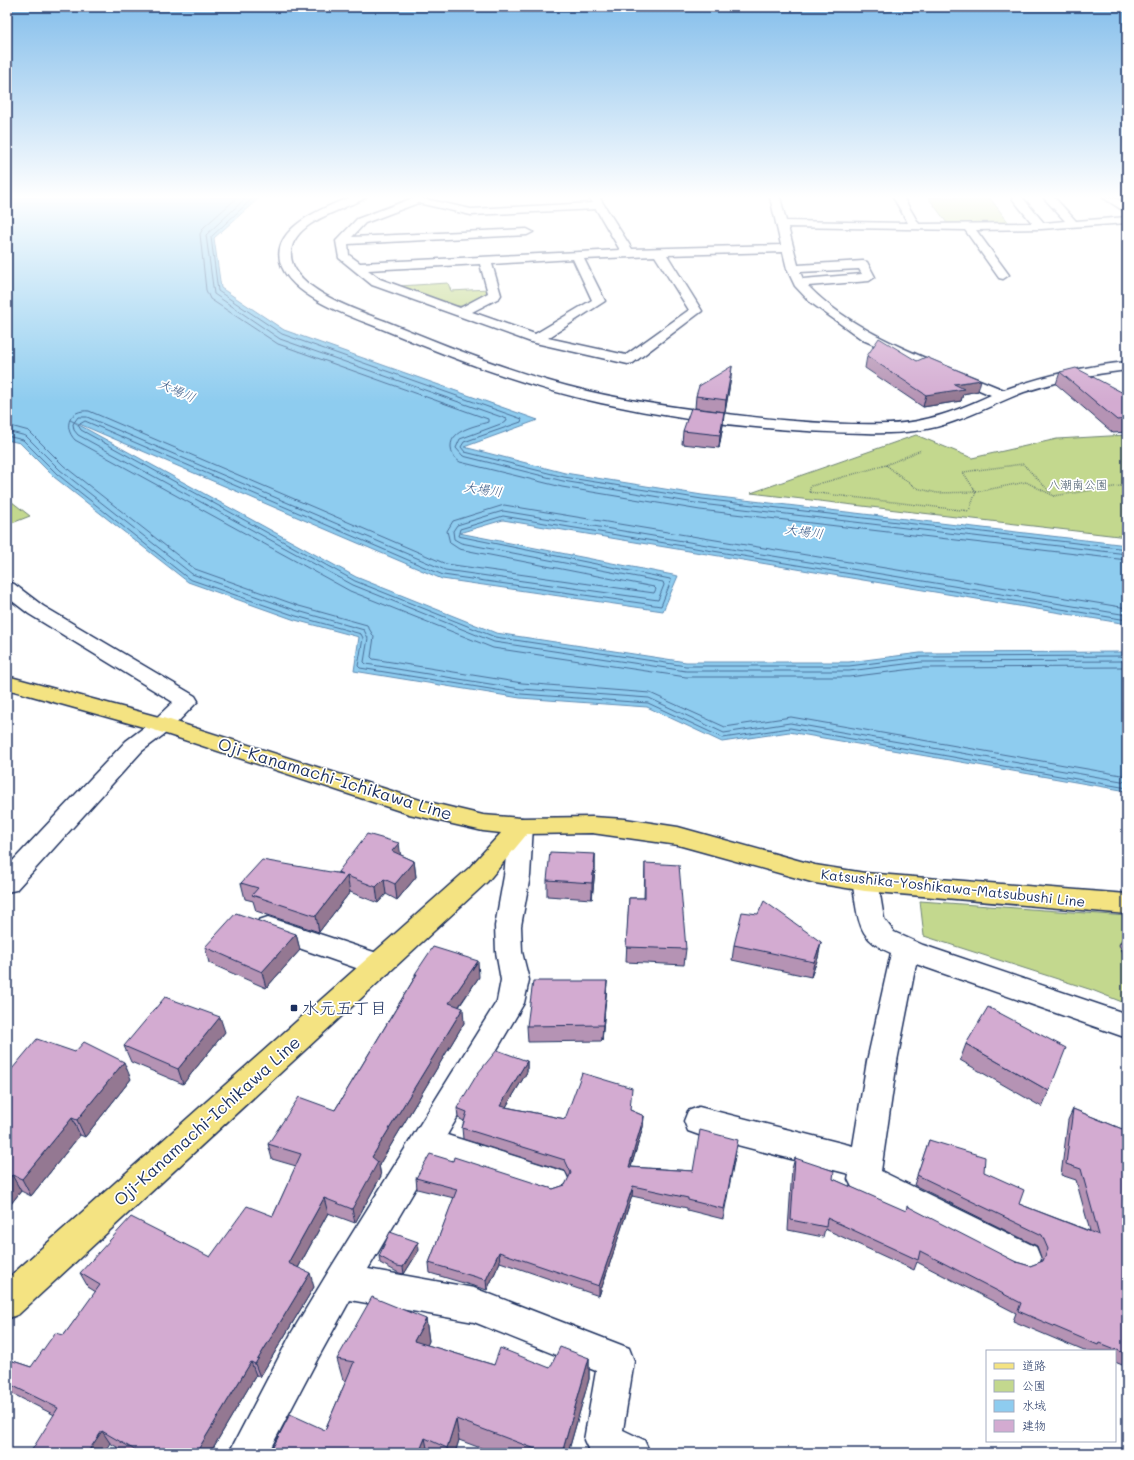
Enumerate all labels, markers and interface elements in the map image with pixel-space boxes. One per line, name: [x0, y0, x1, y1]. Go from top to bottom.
water label: 大場川: [156, 374, 198, 405]
park label: 八潮南公園: [1048, 476, 1108, 492]
water label: 大場川: [463, 477, 504, 500]
water label: 大場川: [784, 519, 825, 542]
street label: Oji-Kanamachi-Ichikawa Line: [216, 732, 455, 824]
street label: Katsushika-Yoshikawa-Matsubushi Line: [820, 864, 1086, 911]
place label: 水元五丁目: [302, 996, 387, 1018]
marker: 水元五丁目: [289, 1003, 299, 1013]
street label: Oji-Kanamachi-Ichikawa Line: [108, 1031, 304, 1210]
legend: [986, 1350, 1116, 1442]
text: 道路: [1022, 1357, 1046, 1373]
text: 公園: [1022, 1377, 1046, 1393]
text: 水域: [1022, 1397, 1046, 1413]
text: 建物: [1022, 1417, 1046, 1433]

